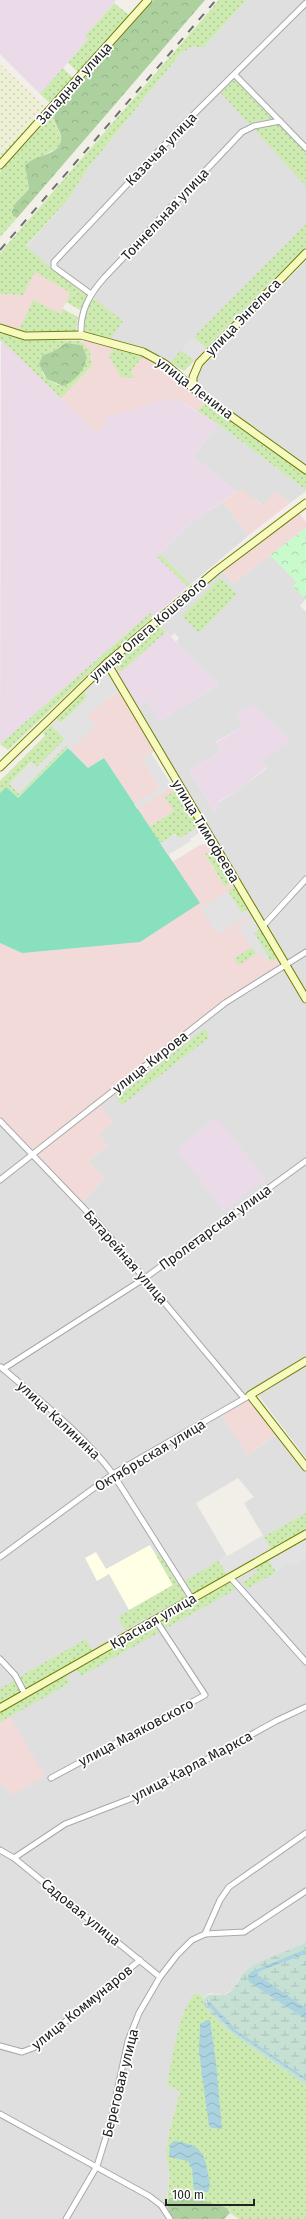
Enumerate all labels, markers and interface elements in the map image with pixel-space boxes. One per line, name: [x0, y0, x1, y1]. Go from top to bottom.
street label: Западная улица: [33, 39, 116, 128]
street label: Казачья улица: [122, 109, 201, 190]
street label: Тоннельная улица: [118, 165, 213, 264]
street label: улица Энгельса: [202, 275, 285, 360]
street label: улица Ленина: [153, 354, 237, 423]
street label: улица Олега Кошевого: [86, 574, 210, 685]
street label: улица Тимофеева: [168, 776, 243, 886]
street label: улица Кирова: [109, 1028, 191, 1097]
street label: Пролетарская улица: [156, 1181, 275, 1274]
street label: Батарейная улица: [80, 1207, 171, 1308]
street label: улица Калинина: [14, 1377, 104, 1463]
street label: Октябрьская улица: [92, 1416, 209, 1495]
street label: Красная улица: [107, 1590, 200, 1653]
street label: улица Маяковского: [76, 1695, 197, 1770]
street label: улица Карла Маркса: [129, 1727, 255, 1805]
street label: Садовая улица: [38, 1875, 124, 1950]
street label: улица Коммунаров: [28, 1961, 136, 2053]
street label: Береговая улица: [99, 2027, 142, 2139]
scale bar: [166, 2181, 254, 2207]
text: 100 m: [172, 2188, 204, 2202]

